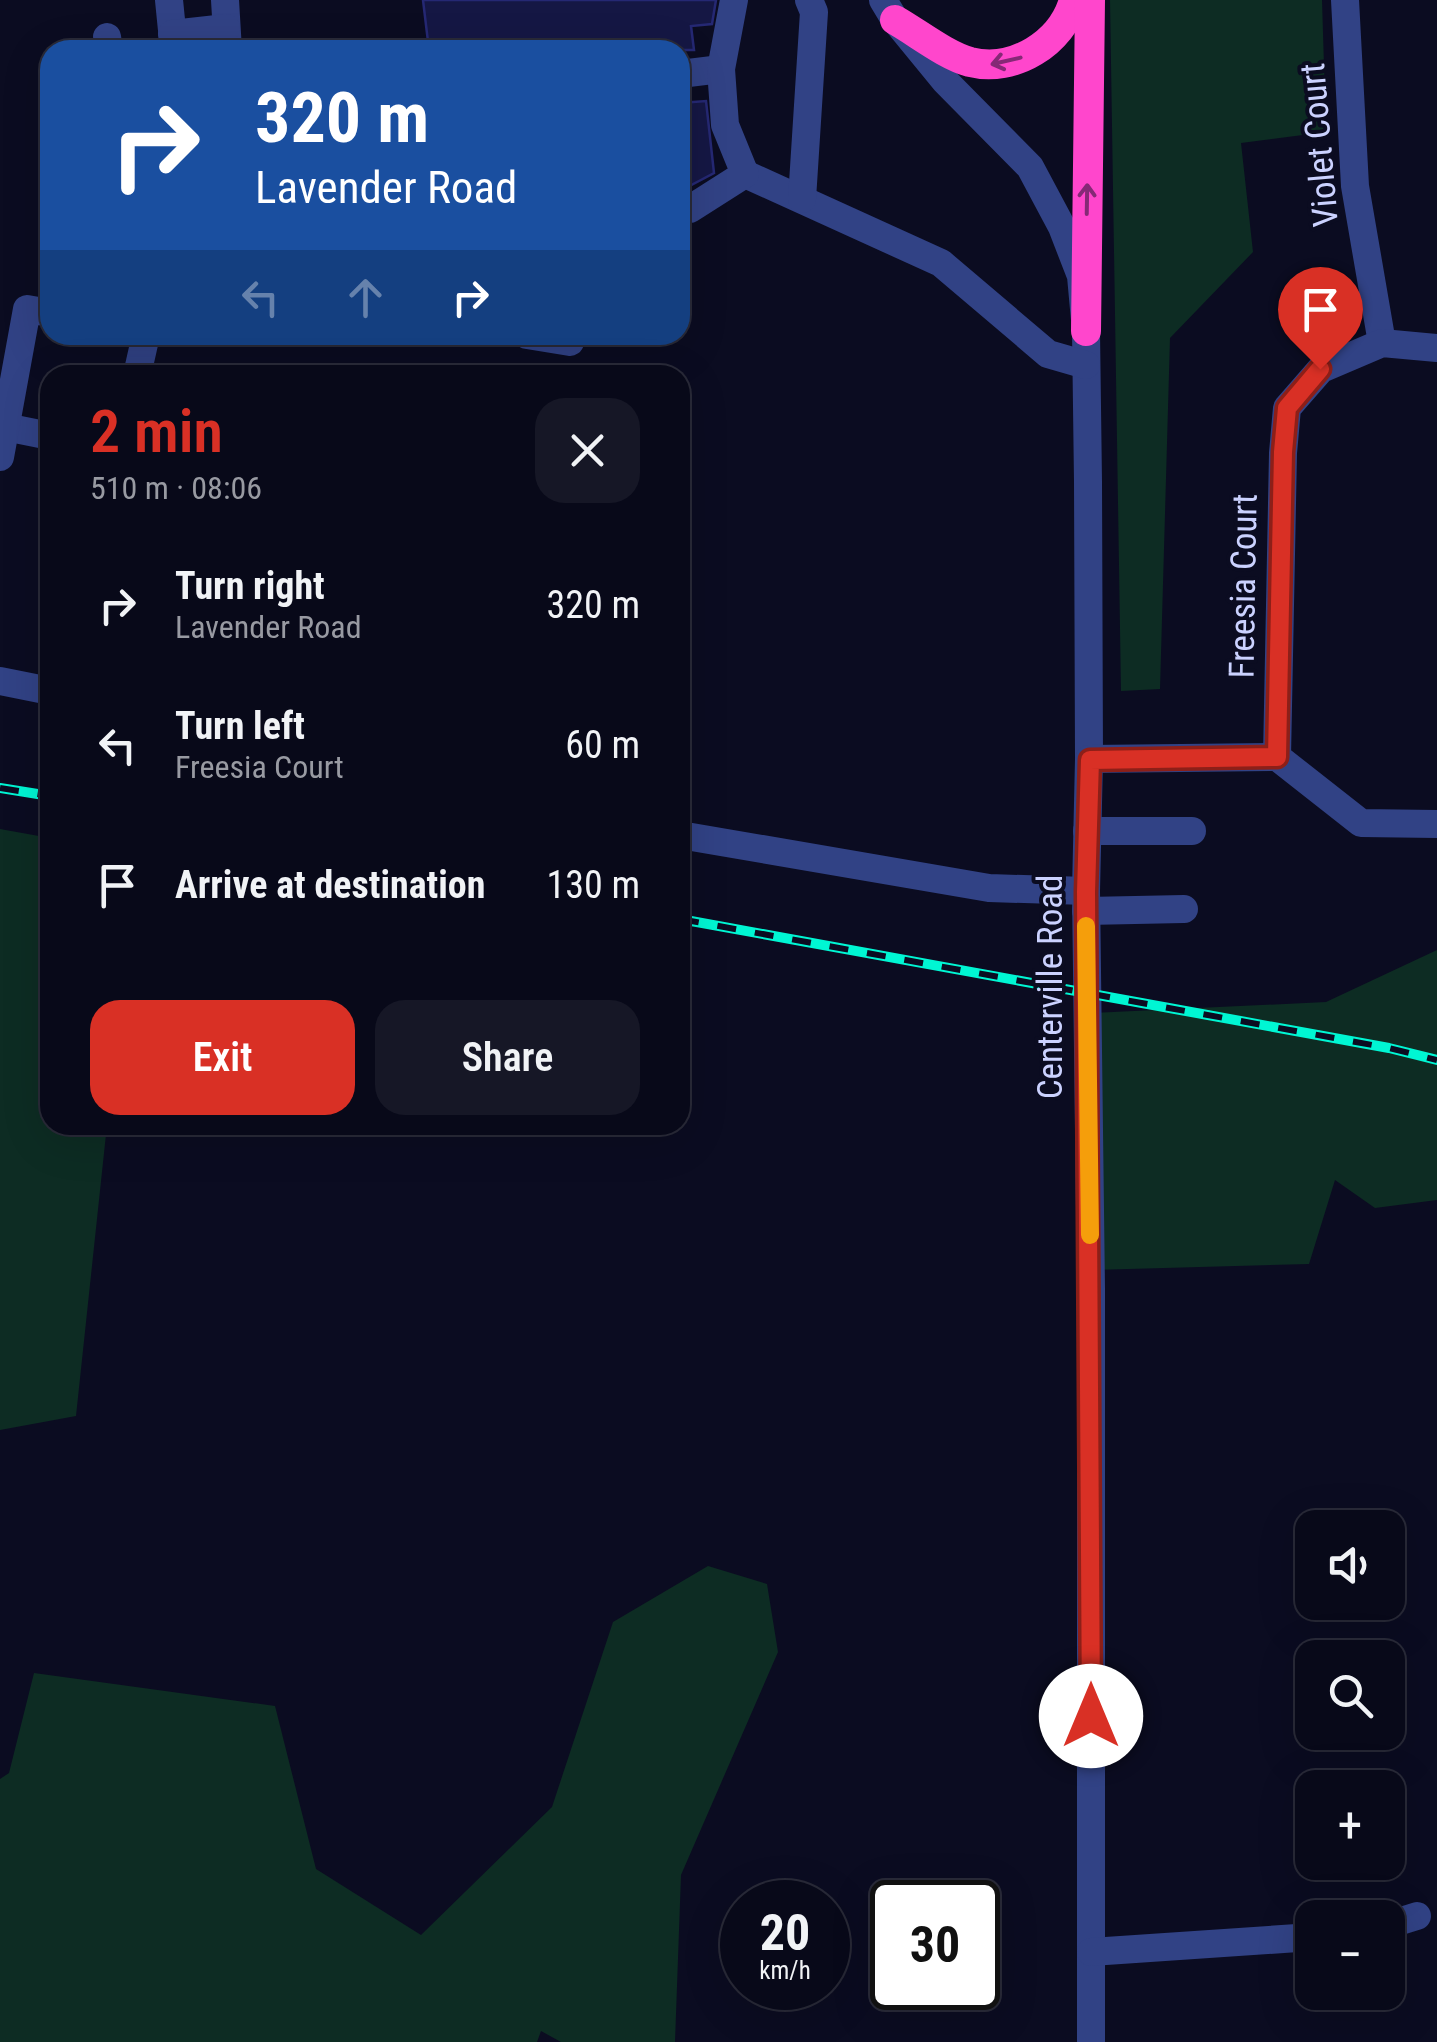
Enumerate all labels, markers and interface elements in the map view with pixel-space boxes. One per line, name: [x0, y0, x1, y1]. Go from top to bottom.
one-way arrow: [990, 53, 1022, 71]
street label: Violet Court: [1292, 61, 1347, 229]
text: 320 m: [255, 77, 429, 159]
icon: right: [90, 80, 220, 210]
text: Lavender Road: [255, 161, 517, 214]
one-way arrow: [1078, 183, 1097, 215]
pin: [1278, 267, 1363, 370]
icon: left: [233, 270, 288, 325]
icon: ahead: [338, 270, 393, 325]
icon: right: [443, 270, 498, 325]
icon: arrive: [1293, 282, 1348, 337]
text: 2 min: [90, 396, 223, 467]
button: close: [535, 398, 640, 503]
text: 510 m · 08:06: [90, 469, 262, 507]
street label: Freesia Court: [1221, 493, 1266, 679]
text: Turn right: [175, 564, 325, 608]
icon: right: [90, 578, 145, 633]
text: 320 m: [546, 583, 640, 627]
text: Lavender Road: [175, 608, 362, 646]
text: Turn left: [175, 704, 305, 748]
icon: left: [90, 718, 145, 773]
text: 60 m: [565, 723, 640, 767]
text: Freesia Court: [175, 748, 344, 786]
icon: arrive: [90, 858, 145, 913]
text: Arrive at destination: [175, 863, 485, 907]
text: 130 m: [546, 863, 640, 907]
street label: Centerville Road: [1030, 875, 1071, 1099]
button: Exit: [90, 1000, 355, 1115]
button: Share: [375, 1000, 640, 1115]
map controls: [1295, 1510, 1405, 2010]
button: sound: [1295, 1510, 1405, 1620]
button: search: [1295, 1640, 1405, 1750]
position arrow: [1039, 1664, 1143, 1768]
button: +: [1295, 1770, 1405, 1880]
speed limit sign: 30: [870, 1880, 1000, 2010]
button: −: [1295, 1900, 1405, 2010]
text: 20: [760, 1904, 810, 1962]
text: km/h: [759, 1956, 811, 1985]

